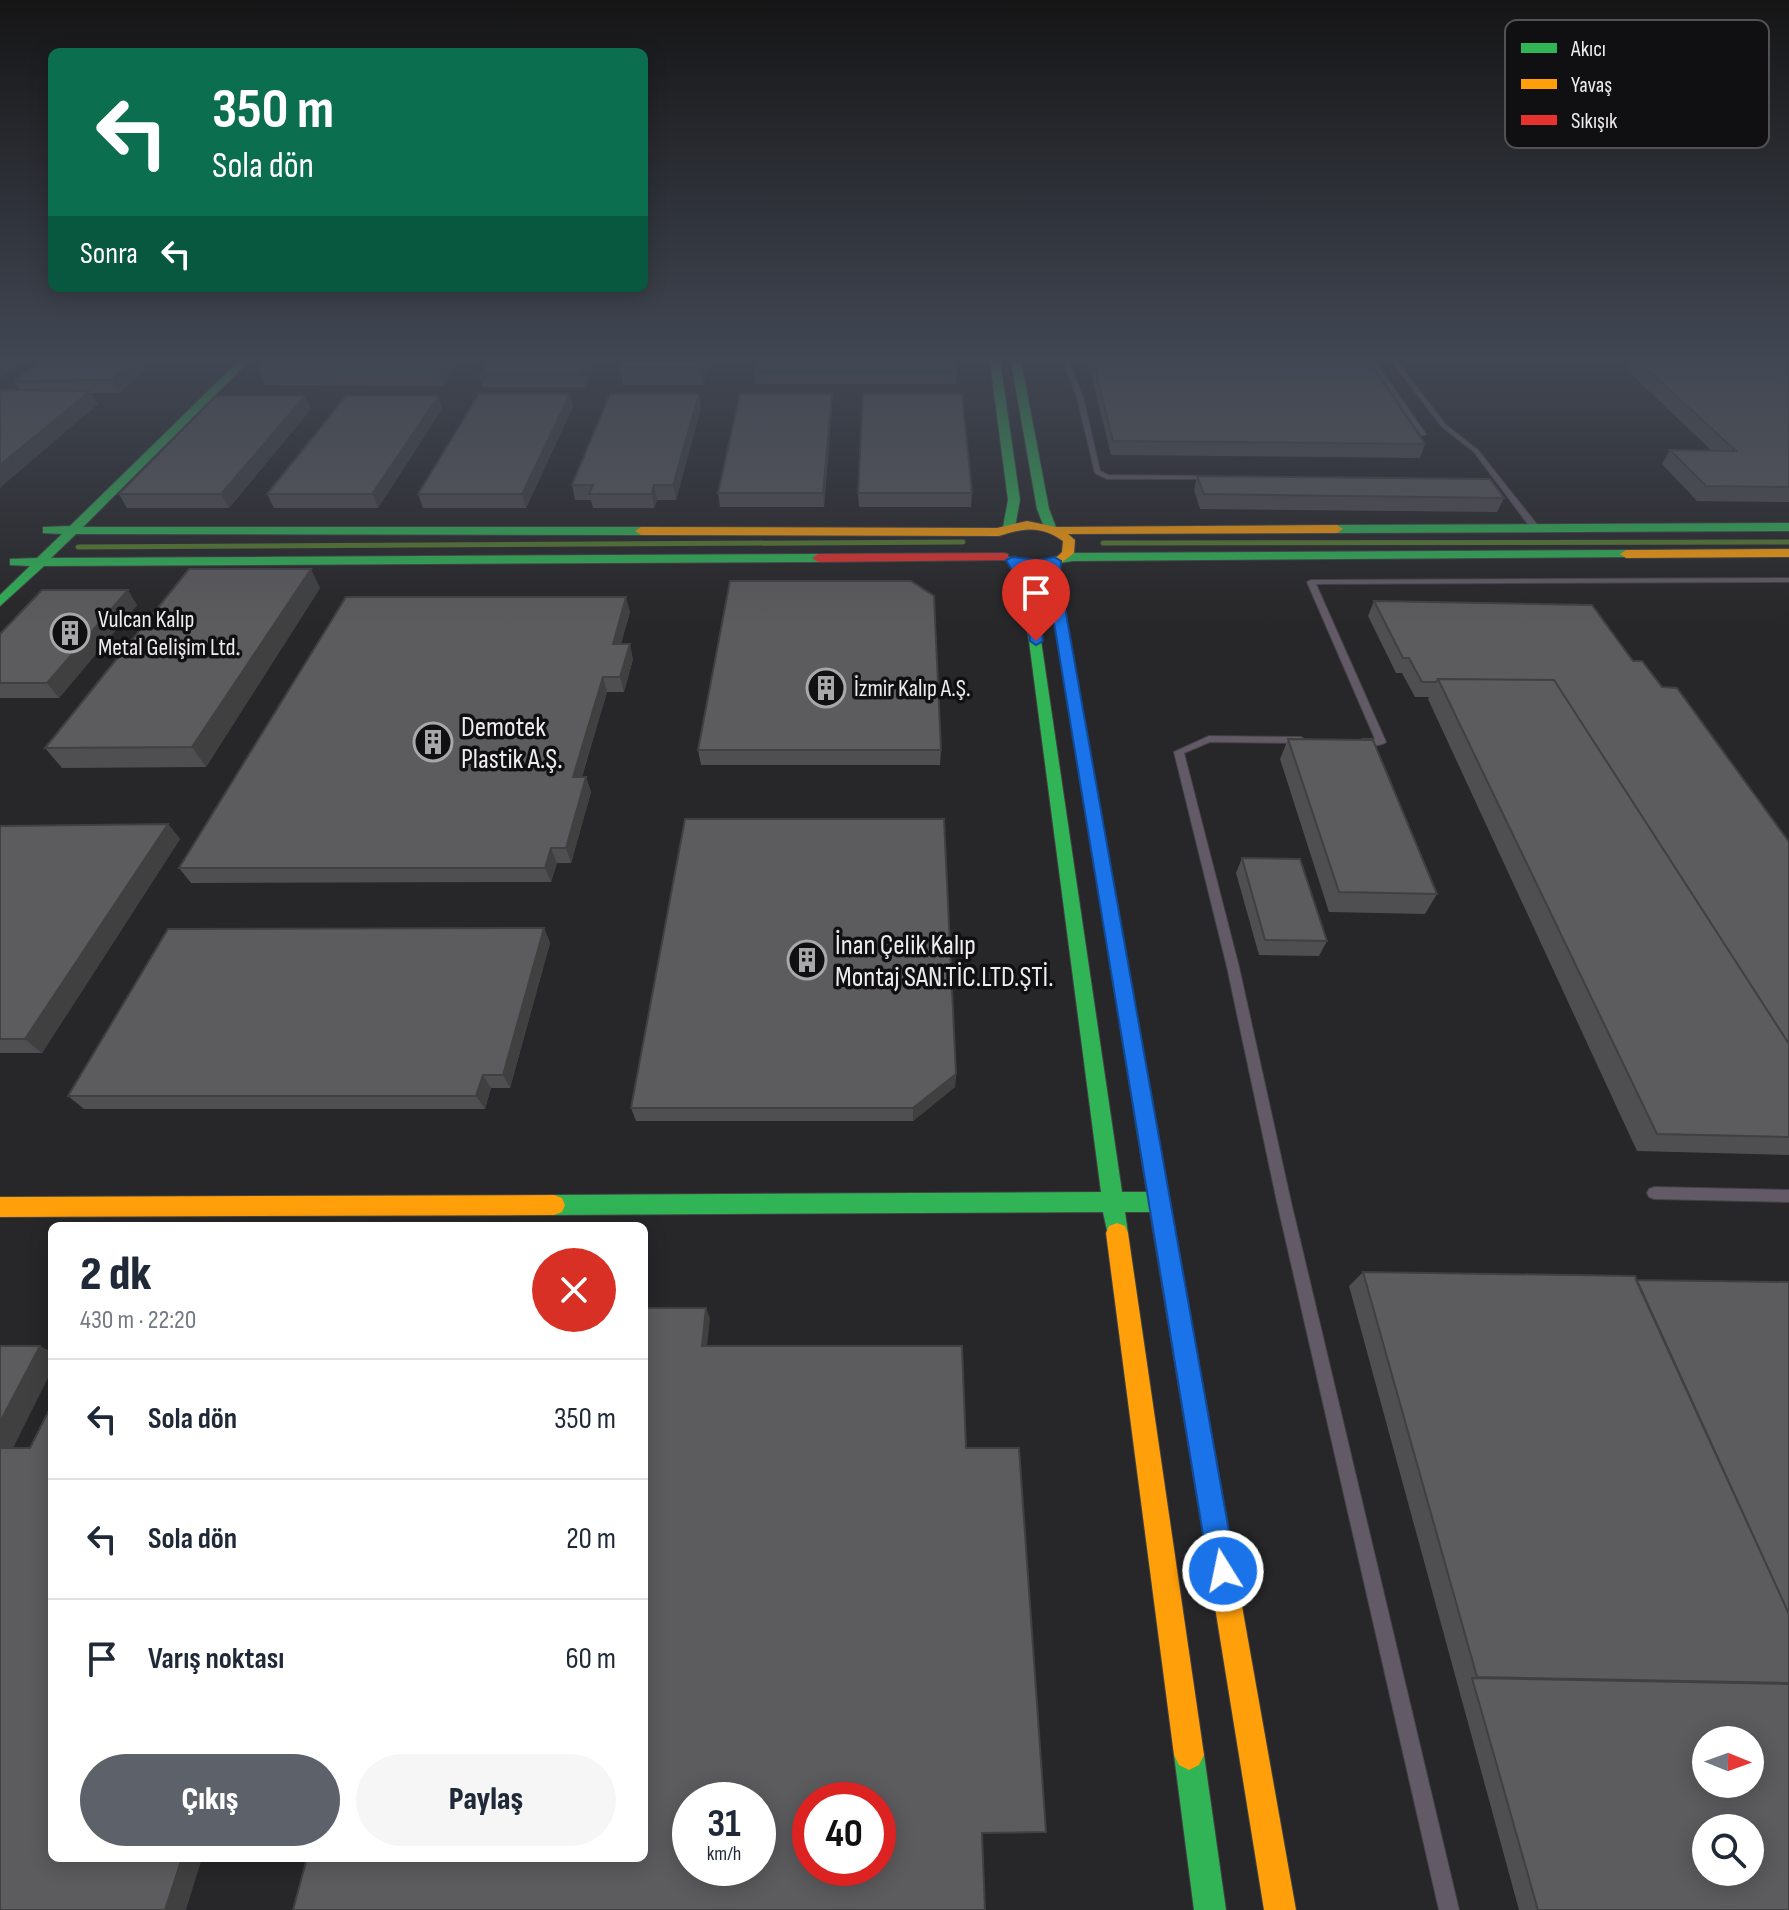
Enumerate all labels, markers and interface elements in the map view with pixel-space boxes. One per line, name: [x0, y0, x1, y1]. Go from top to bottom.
legend: [1505, 20, 1769, 148]
text: Akıcı: [1570, 36, 1606, 63]
text: Yavaş: [1571, 72, 1612, 99]
text: 350 m: [212, 77, 334, 144]
icon: left: [80, 80, 184, 184]
text: Sıkışık: [1571, 108, 1618, 135]
text: Sola dön: [212, 145, 314, 188]
icon: left: [154, 232, 198, 276]
text: Sonra: [80, 236, 138, 272]
pin: [1002, 559, 1070, 641]
icon: arrive: [1014, 571, 1058, 615]
place label: Vulcan Kalıp Metal Gelişim Ltd.: [98, 605, 240, 662]
building icon: Vulcan Kalıp Metal Gelişim Ltd.: [49, 612, 91, 654]
building icon: İzmir Kalıp A.Ş.: [805, 667, 847, 709]
place label: İzmir Kalıp A.Ş.: [854, 674, 971, 703]
place label: Demotek Plastik A.Ş.: [461, 711, 563, 776]
building icon: Demotek Plastik A.Ş.: [412, 721, 454, 763]
place label: İnan Çelik Kalıp Montaj SAN.TİC.LTD.ŞTİ.: [835, 929, 1054, 994]
building icon: İnan Çelik Kalıp Montaj SAN.TİC.LTD.ŞTİ.: [786, 939, 828, 981]
text: 2 dk: [80, 1246, 151, 1303]
button: close: [532, 1248, 616, 1332]
text: 430 m · 22:20: [80, 1305, 196, 1336]
icon: left: [80, 1397, 124, 1441]
text: Sola dön: [148, 1401, 237, 1437]
text: 350 m: [554, 1401, 616, 1437]
icon: left: [80, 1517, 124, 1561]
text: Sola dön: [148, 1521, 237, 1557]
text: 20 m: [566, 1521, 616, 1557]
position arrow: [1181, 1529, 1265, 1613]
icon: arrive: [80, 1637, 124, 1681]
text: Varış noktası: [148, 1641, 284, 1677]
text: 60 m: [565, 1641, 616, 1677]
north arrow: [1692, 1726, 1764, 1798]
map controls: [1692, 1726, 1764, 1886]
button: Çıkış: [80, 1754, 340, 1846]
button: Paylaş: [356, 1754, 616, 1846]
speed limit sign: 40: [792, 1782, 896, 1886]
text: 31: [707, 1800, 741, 1848]
button: search: [1692, 1814, 1764, 1886]
text: km/h: [707, 1842, 741, 1866]

